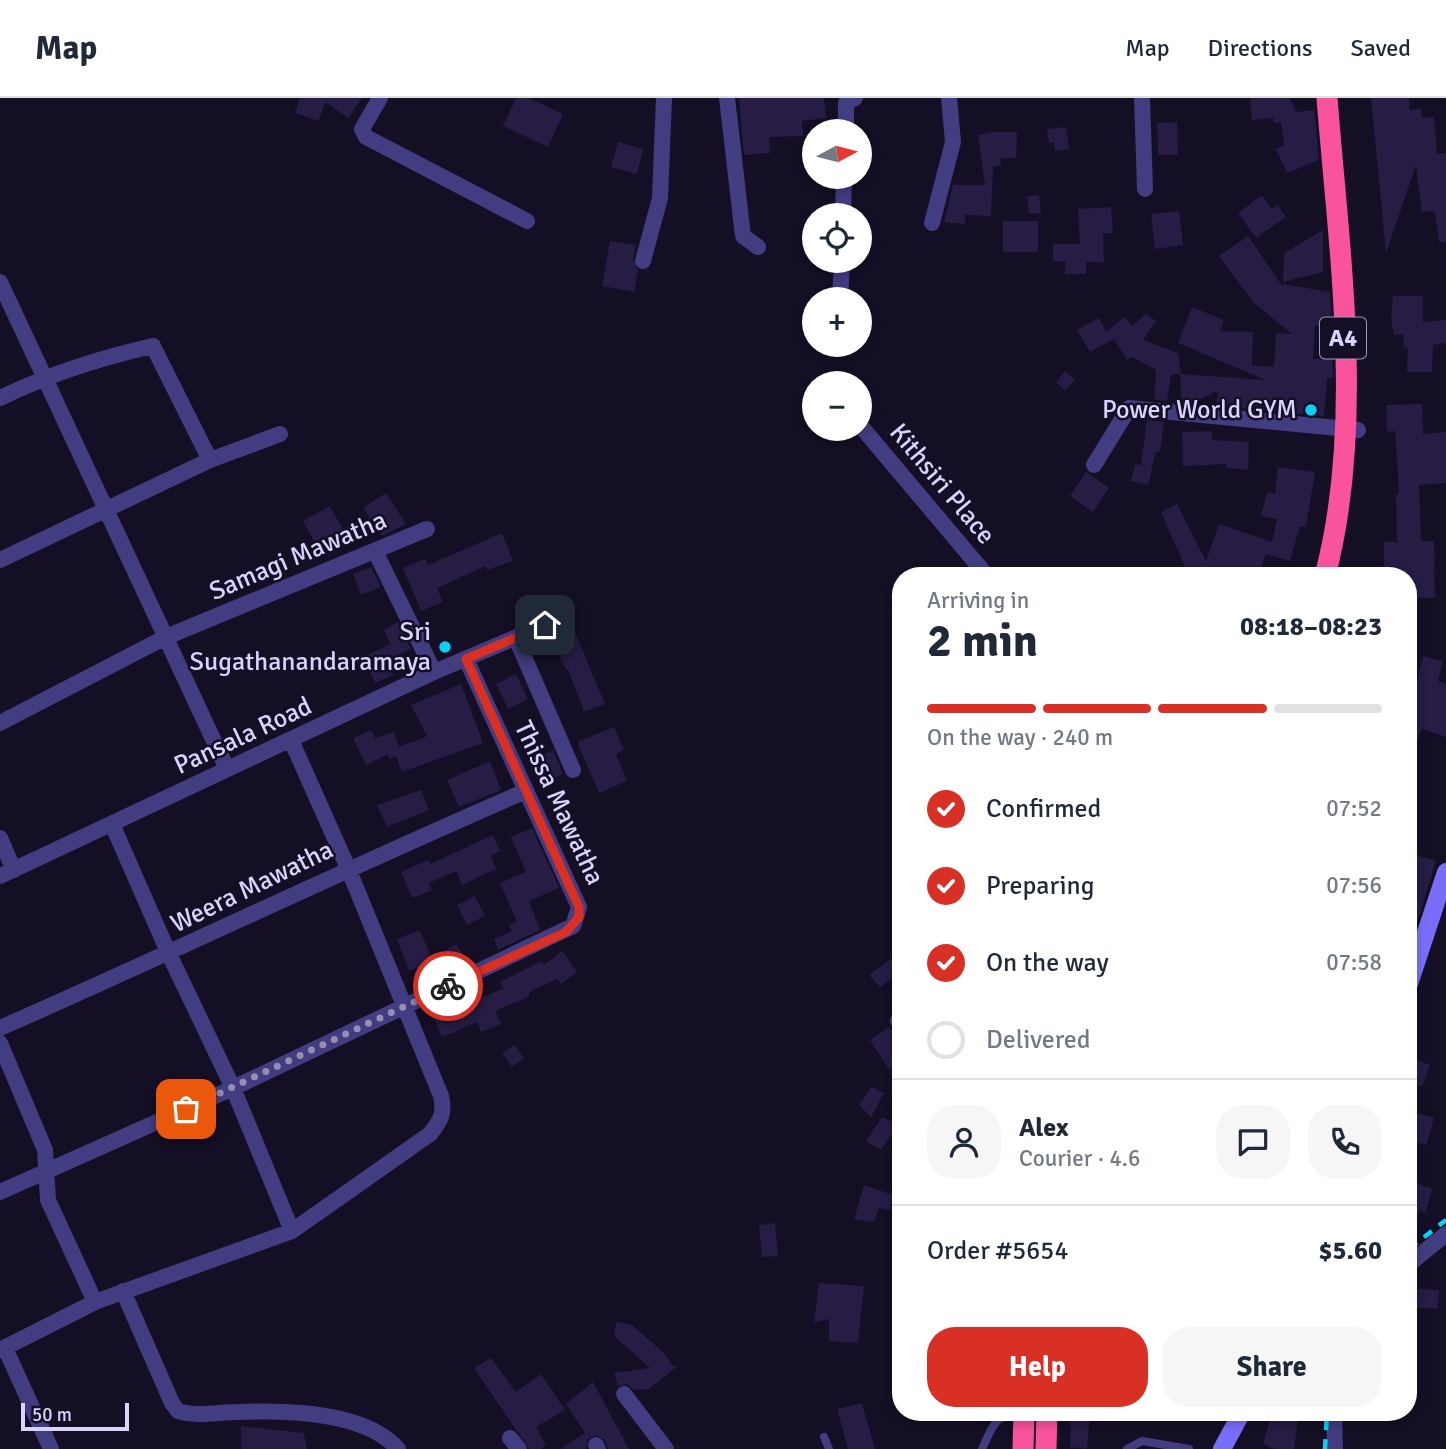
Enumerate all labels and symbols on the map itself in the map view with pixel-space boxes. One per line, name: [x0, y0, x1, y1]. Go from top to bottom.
north arrow: [802, 119, 872, 189]
road number: A4: [1320, 318, 1366, 358]
place label: Power World GYM: [1102, 394, 1297, 426]
marker: Power World GYM: [1303, 402, 1319, 418]
street label: Kithsiri Place: [882, 417, 1002, 551]
street label: Samagi Mawatha: [204, 504, 392, 608]
pin: [515, 595, 575, 655]
place label: Sri Sugathanandaramaya: [190, 616, 431, 678]
marker: Sri Sugathanandaramaya: [437, 639, 453, 655]
street label: Pansala Road: [169, 690, 317, 782]
street label: Thissa Mawatha: [507, 716, 611, 890]
street label: Weera Mawatha: [165, 834, 339, 940]
courier: [413, 951, 483, 1021]
pin: [156, 1079, 216, 1139]
scale bar: [21, 1400, 130, 1432]

